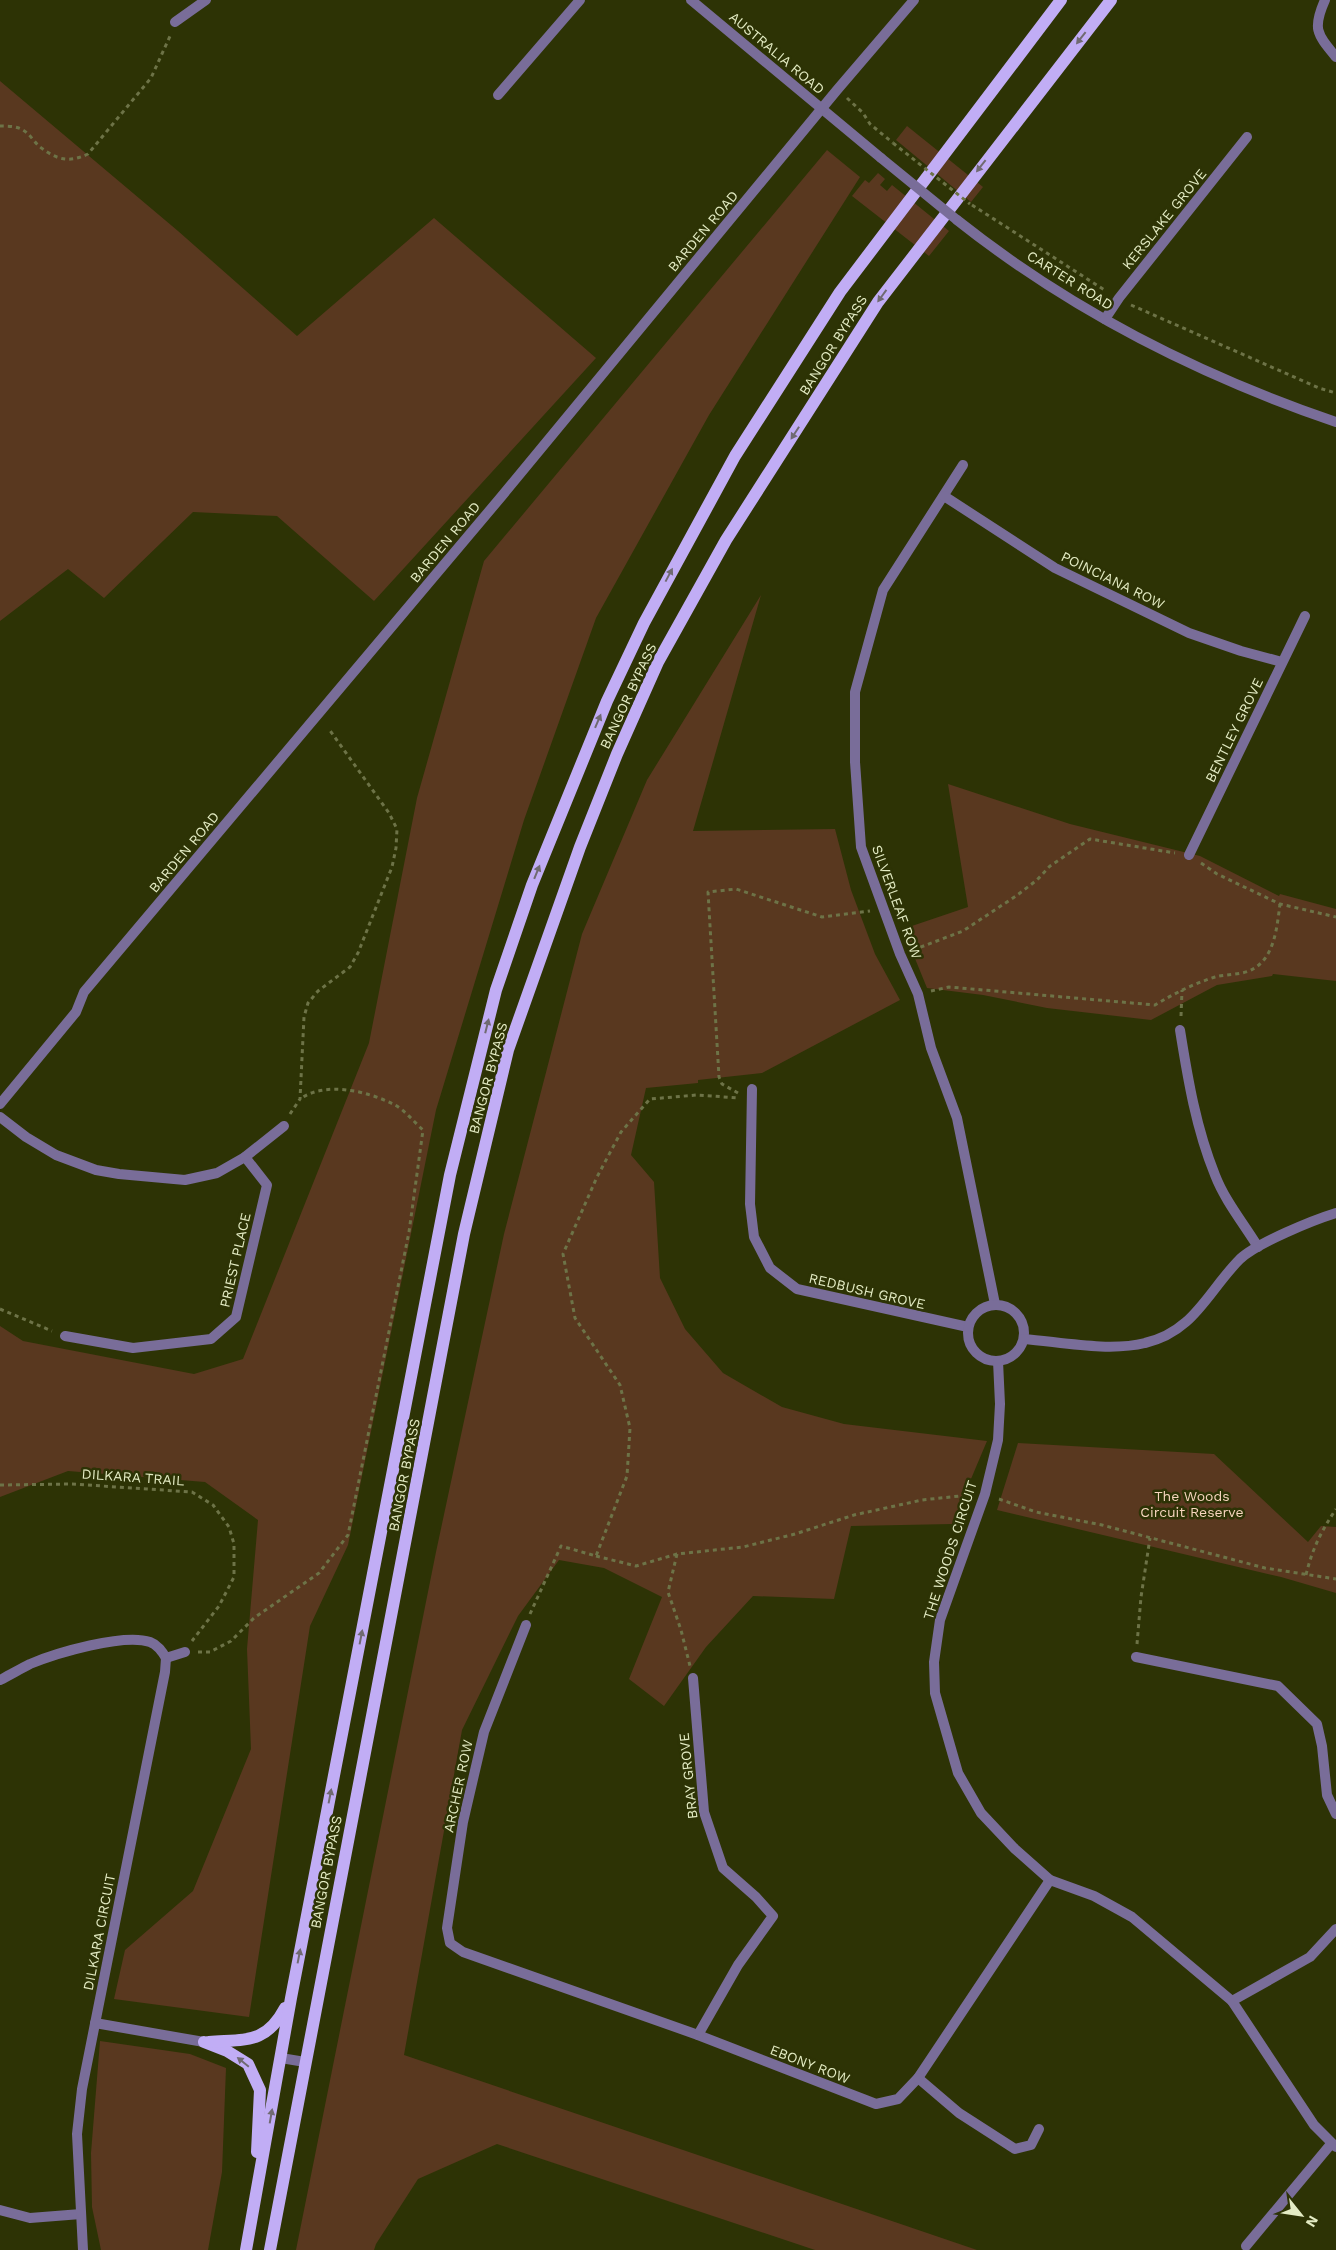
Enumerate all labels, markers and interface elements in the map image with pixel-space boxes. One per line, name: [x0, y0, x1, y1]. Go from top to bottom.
street label: AUSTRALIA ROAD: [726, 9, 828, 97]
one-way arrow: [1075, 31, 1086, 44]
one-way arrow: [975, 160, 986, 173]
street label: KERSLAKE GROVE: [1119, 166, 1209, 272]
street label: BARDEN ROAD: [665, 187, 741, 275]
street label: CARTER ROAD: [1024, 247, 1116, 313]
one-way arrow: [877, 289, 888, 302]
street label: BANGOR BYPASS: [796, 292, 870, 398]
one-way arrow: [790, 426, 800, 440]
street label: BARDEN ROAD: [407, 498, 483, 586]
street label: POINCIANA ROW: [1059, 548, 1167, 612]
one-way arrow: [665, 568, 673, 582]
street label: BANGOR BYPASS: [597, 641, 660, 751]
street label: BENTLEY GROVE: [1202, 675, 1266, 785]
one-way arrow: [595, 714, 603, 728]
street label: BARDEN ROAD: [146, 808, 222, 896]
street label: SILVERLEAF ROW: [869, 843, 925, 961]
one-way arrow: [534, 865, 542, 879]
one-way arrow: [483, 1019, 491, 1034]
street label: BANGOR BYPASS: [465, 1020, 511, 1135]
street label: PRIEST PLACE: [216, 1211, 254, 1309]
street label: REDBUSH GROVE: [807, 1270, 927, 1312]
street label: BANGOR BYPASS: [385, 1417, 423, 1533]
street label: DILKARA TRAIL: [81, 1465, 185, 1489]
street label: THE WOODS CIRCUIT: [920, 1478, 980, 1622]
park label: The Woods Circuit Reserve: [1140, 1488, 1244, 1520]
one-way arrow: [357, 1628, 365, 1644]
street label: BRAY GROVE: [676, 1732, 700, 1820]
street label: ARCHER ROW: [440, 1738, 476, 1834]
one-way arrow: [326, 1788, 334, 1804]
street label: BANGOR BYPASS: [307, 1814, 345, 1930]
street label: DILKARA CIRCUIT: [80, 1872, 118, 1992]
one-way arrow: [295, 1948, 303, 1964]
street label: EBONY ROW: [768, 2041, 852, 2087]
one-way arrow: [236, 2057, 250, 2067]
one-way arrow: [267, 2108, 275, 2124]
north arrow: [1276, 2190, 1326, 2240]
text: N: [1303, 2213, 1322, 2230]

